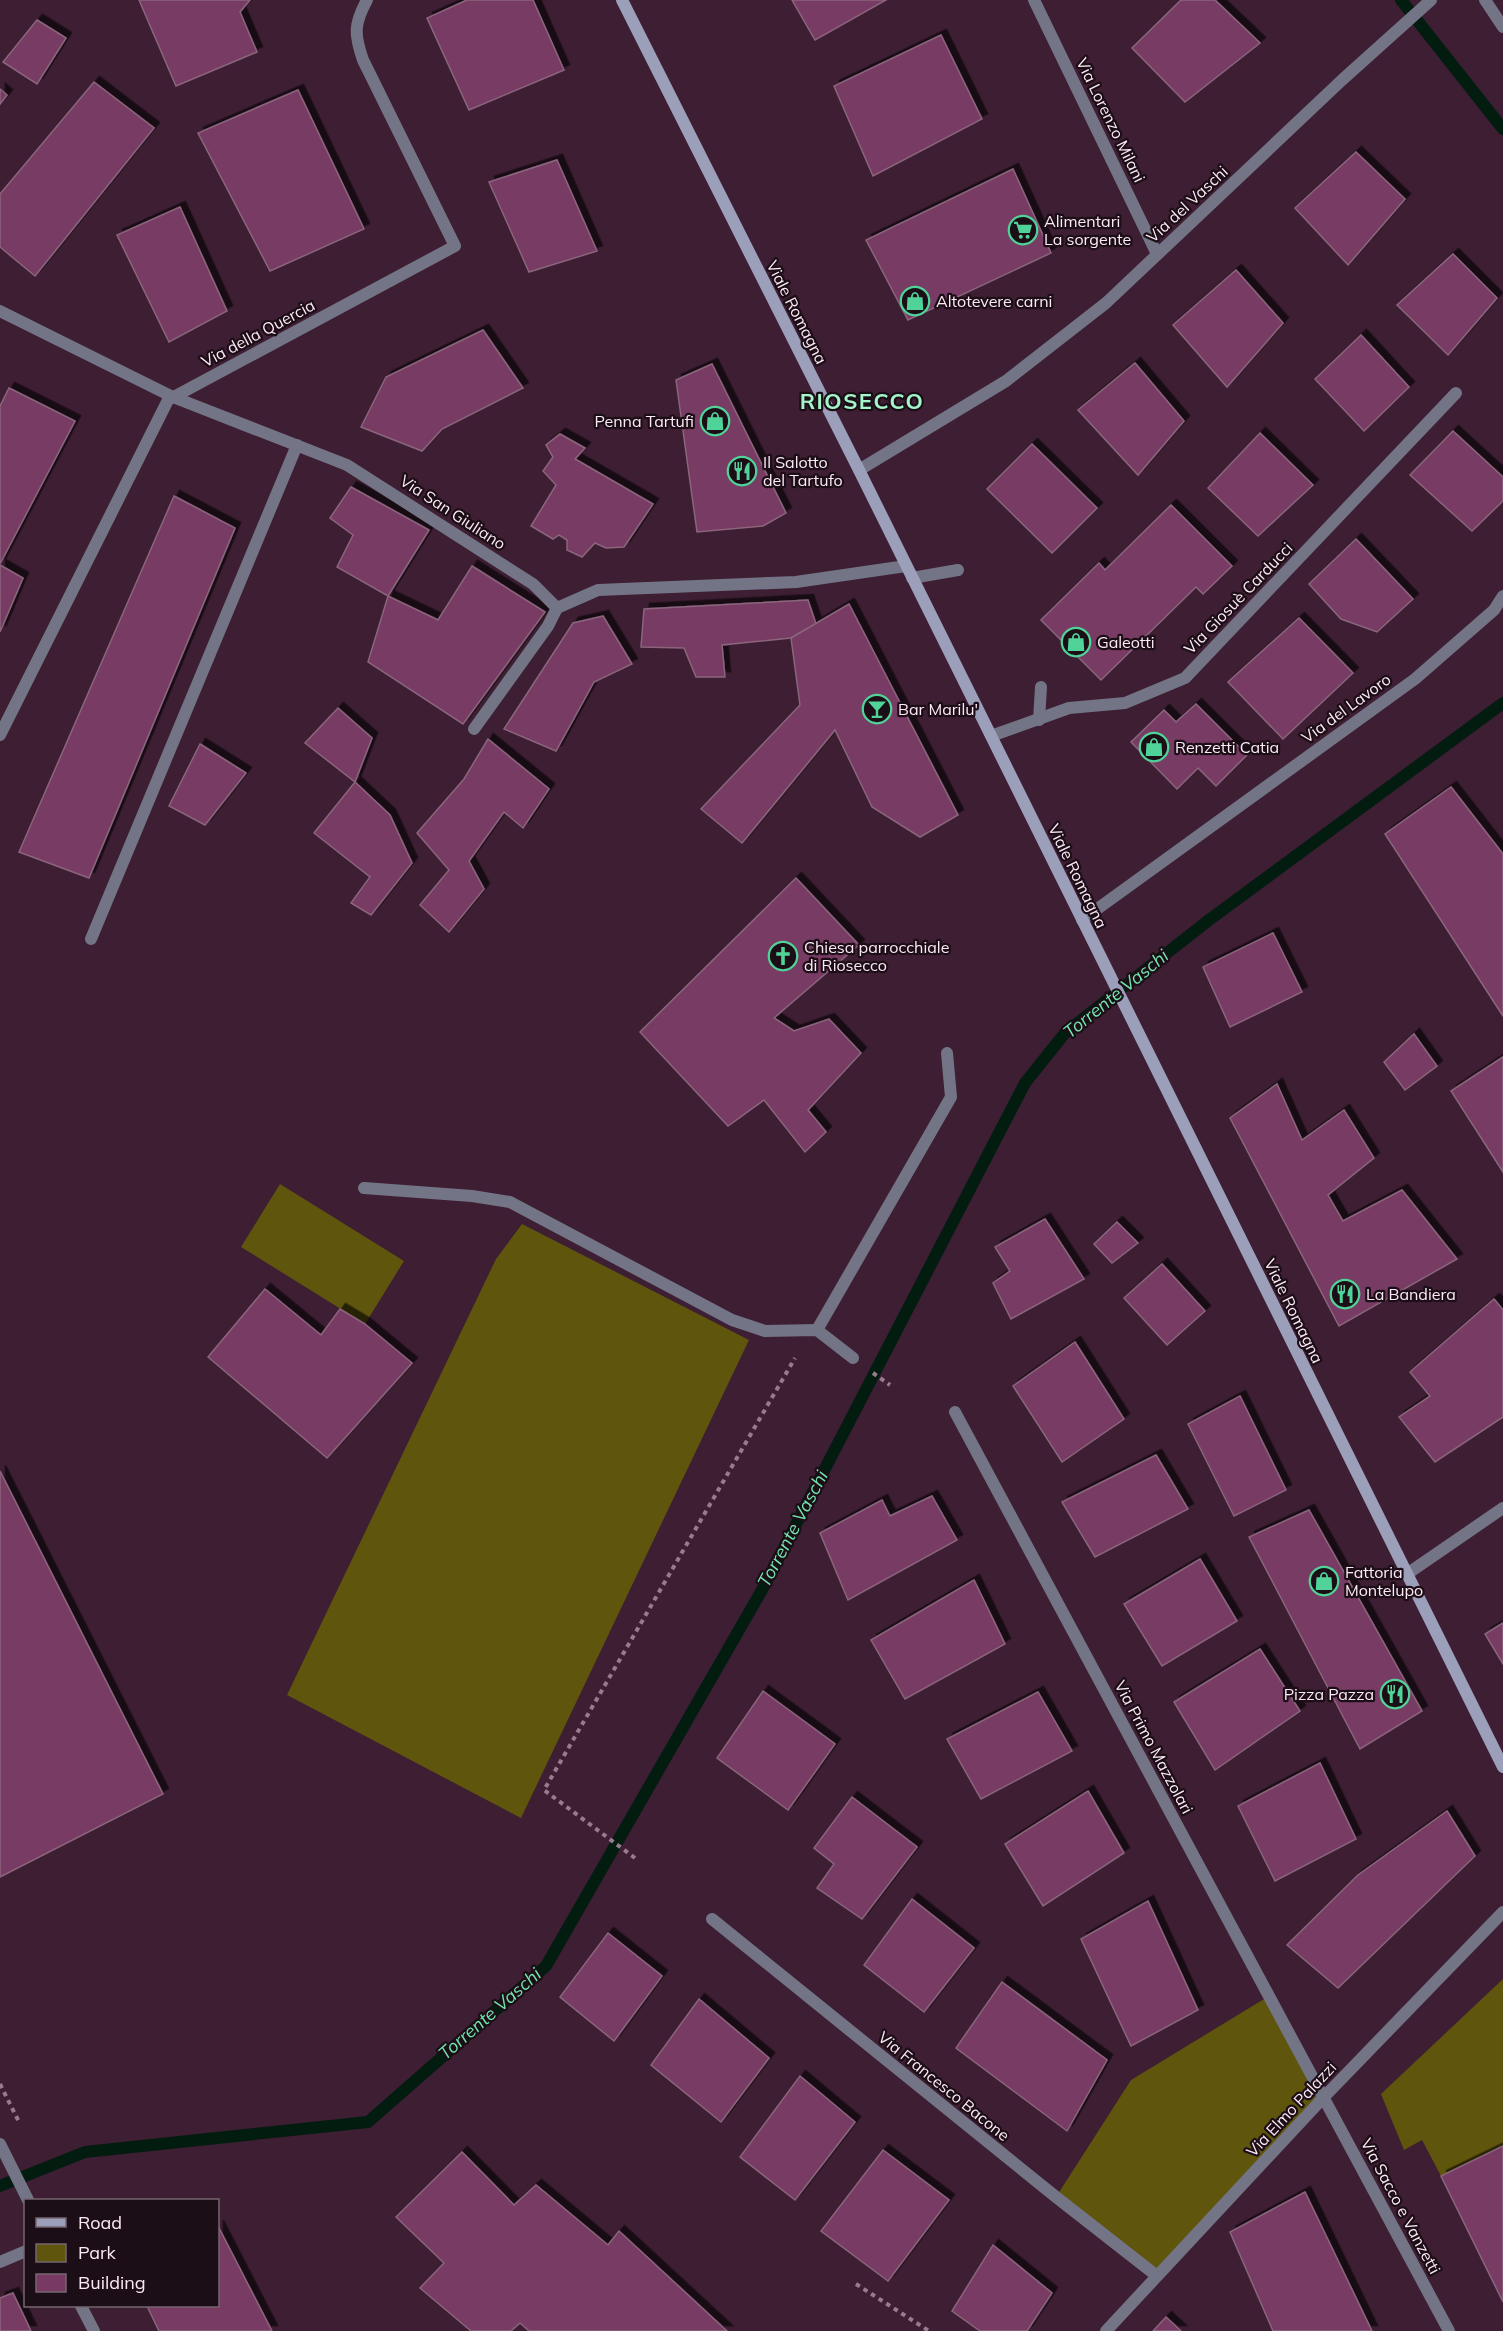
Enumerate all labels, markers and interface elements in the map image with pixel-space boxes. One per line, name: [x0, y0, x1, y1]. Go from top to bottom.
street label: Via Lorenzo Milani: [1072, 55, 1150, 185]
street label: Via del Vaschi: [1142, 161, 1232, 247]
place label: Alimentari La sorgente: [1044, 211, 1131, 249]
supermarket icon: Alimentari La sorgente: [1007, 214, 1039, 246]
street label: Viale Romagna: [762, 257, 832, 367]
shop icon: Altotevere carni: [899, 285, 931, 317]
place label: Altotevere carni: [936, 291, 1052, 311]
street label: Via della Quercia: [198, 295, 318, 371]
district label: RIOSECCO: [800, 387, 924, 415]
shop icon: Penna Tartufi: [699, 405, 731, 437]
place label: Penna Tartufi: [594, 411, 694, 431]
place label: Il Salotto del Tartufo: [763, 452, 843, 490]
restaurant icon: Il Salotto del Tartufo: [726, 455, 758, 487]
street label: Via San Giuliano: [396, 470, 510, 554]
street label: Via Giosuè Carducci: [1179, 538, 1297, 658]
shop icon: Galeotti: [1060, 626, 1092, 658]
place label: Galeotti: [1097, 632, 1155, 652]
street label: Via del Lavoro: [1297, 669, 1395, 747]
bar icon: Bar Marilu': [861, 693, 893, 725]
place label: Bar Marilu': [898, 699, 978, 719]
shop icon: Renzetti Catia: [1138, 731, 1170, 763]
place label: Renzetti Catia: [1175, 737, 1279, 757]
street label: Viale Romagna: [1044, 821, 1112, 931]
place label: Chiesa parrocchiale di Riosecco: [804, 937, 949, 975]
church icon: Chiesa parrocchiale di Riosecco: [767, 940, 799, 972]
water label: Torrente Vaschi: [1058, 944, 1174, 1043]
street label: Viale Romagna: [1260, 1256, 1328, 1366]
restaurant icon: La Bandiera: [1329, 1278, 1361, 1310]
place label: La Bandiera: [1366, 1284, 1456, 1304]
water label: Torrente Vaschi: [752, 1466, 833, 1591]
place label: Fattoria Montelupo: [1345, 1562, 1423, 1600]
shop icon: Fattoria Montelupo: [1308, 1565, 1340, 1597]
street label: Via Primo Mazzolari: [1110, 1677, 1198, 1817]
restaurant icon: Pizza Pazza: [1379, 1678, 1411, 1710]
place label: Pizza Pazza: [1284, 1684, 1374, 1704]
water label: Torrente Vaschi: [434, 1962, 546, 2065]
street label: Via Francesco Bacone: [874, 2027, 1014, 2145]
street label: Via Elmo Palazzi: [1242, 2057, 1340, 2161]
street label: Via Sacco e Vanzetti: [1357, 2135, 1445, 2277]
legend: [24, 2199, 219, 2307]
text: Road: [78, 2211, 122, 2234]
text: Park: [78, 2241, 117, 2264]
text: Building: [78, 2271, 146, 2294]

